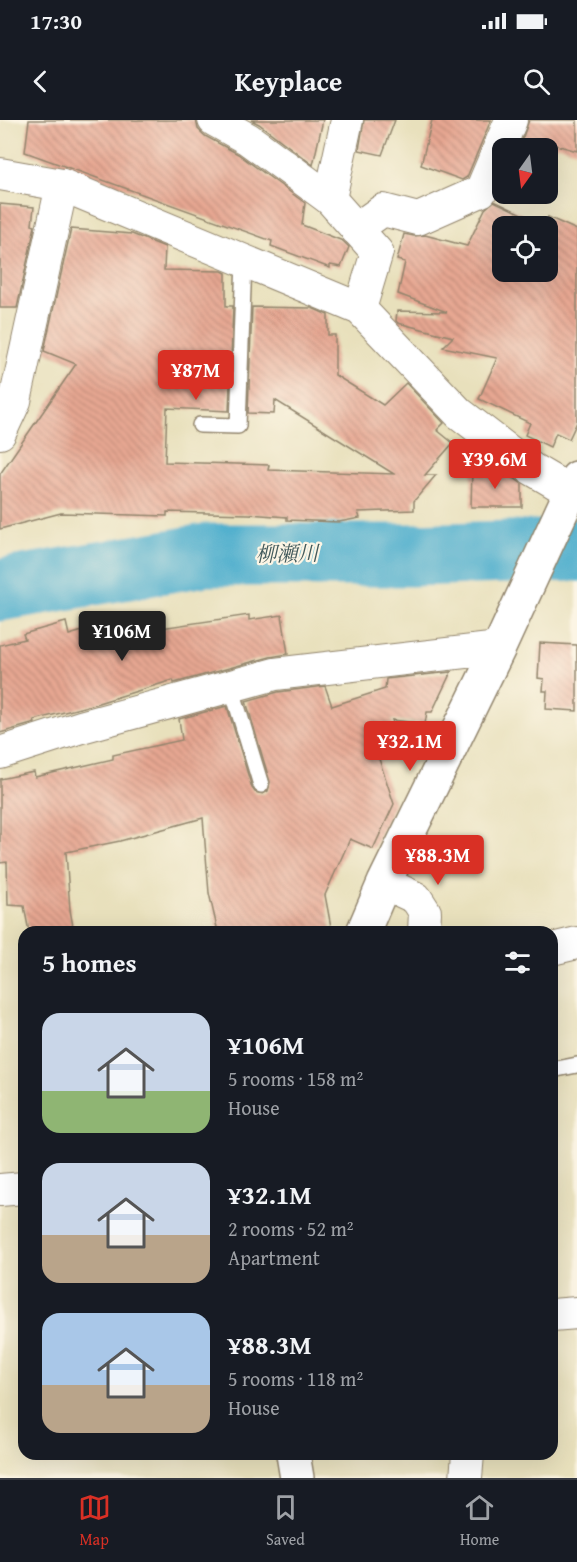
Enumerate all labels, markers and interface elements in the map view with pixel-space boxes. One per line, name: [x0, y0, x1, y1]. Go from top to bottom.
text: 17:30: [30, 5, 82, 37]
text: Keyplace: [235, 61, 342, 101]
icon: back: [24, 65, 57, 98]
icon: search: [520, 65, 553, 98]
north arrow: [492, 138, 558, 204]
map controls: [492, 138, 558, 282]
button: locate: [492, 216, 558, 282]
pin: ¥87M: [160, 350, 232, 401]
text: ¥87M: [172, 355, 220, 384]
pin: ¥39.6M: [446, 439, 544, 490]
text: ¥39.6M: [463, 444, 527, 473]
water label: 柳瀬川: [255, 537, 321, 570]
pin: ¥106M: [80, 611, 164, 662]
text: ¥106M: [93, 616, 151, 645]
pin: ¥32.1M: [361, 721, 459, 772]
text: ¥32.1M: [378, 726, 442, 755]
pin: ¥88.3M: [389, 835, 487, 886]
text: ¥88.3M: [406, 840, 470, 869]
text: 5 homes: [42, 943, 137, 982]
icon: filters: [501, 946, 534, 979]
text: ¥106M: [228, 1025, 304, 1064]
icon: home: [90, 1037, 162, 1109]
text: 5 rooms · 158 m²: [228, 1064, 363, 1093]
text: House: [228, 1093, 280, 1122]
text: ¥32.1M: [228, 1175, 312, 1214]
icon: home: [90, 1187, 162, 1259]
text: 2 rooms · 52 m²: [228, 1214, 354, 1243]
text: Apartment: [228, 1243, 320, 1272]
text: ¥88.3M: [228, 1325, 312, 1364]
icon: home: [90, 1337, 162, 1409]
text: 5 rooms · 118 m²: [228, 1364, 363, 1393]
text: House: [228, 1393, 280, 1422]
tab: Map: [78, 1491, 111, 1551]
tab: Saved: [266, 1491, 305, 1551]
tab: Home: [460, 1491, 499, 1551]

